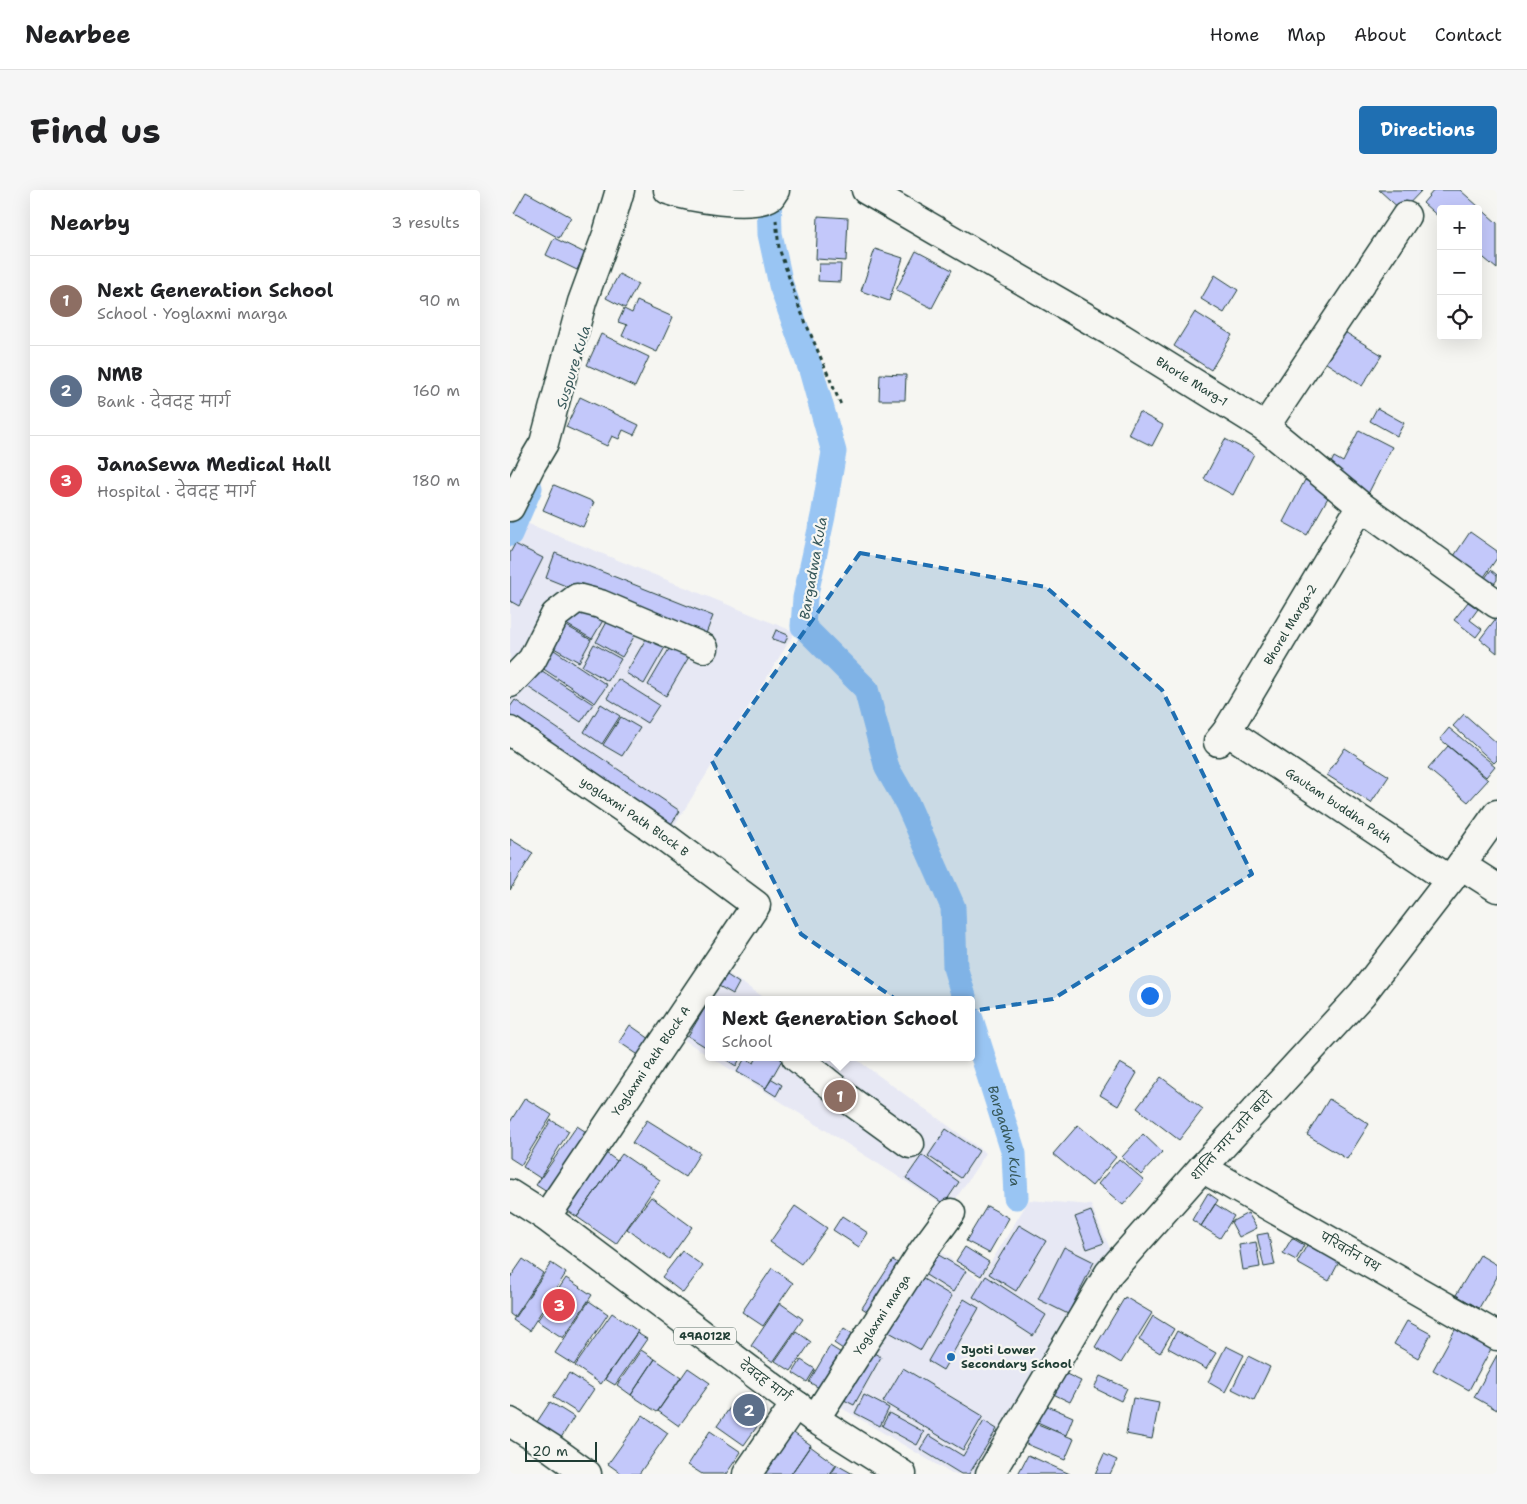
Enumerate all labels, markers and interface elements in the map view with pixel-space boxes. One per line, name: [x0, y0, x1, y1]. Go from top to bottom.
text: Nearbee: [25, 19, 131, 51]
text: Home: [1210, 23, 1259, 47]
text: Map: [1287, 23, 1326, 47]
text: About: [1354, 23, 1407, 47]
text: Contact: [1435, 23, 1502, 47]
button: Directions: [1359, 106, 1497, 154]
text: Find us: [30, 107, 161, 154]
map controls: [1437, 205, 1482, 340]
button: +: [1437, 205, 1482, 250]
text: Nearby: [50, 209, 130, 237]
text: 3 results: [391, 212, 460, 233]
button: −: [1437, 250, 1482, 295]
text: Next Generation School: [97, 278, 333, 303]
text: 1: [62, 290, 70, 311]
text: 90 m: [419, 290, 460, 311]
button: locate: [1437, 295, 1482, 340]
text: School · Yoglaxmi marga: [97, 303, 287, 324]
water label: Suspure Kula: [552, 323, 594, 411]
street label: Bhorle Marg-1: [1153, 353, 1231, 410]
text: NMB: [97, 362, 143, 387]
text: 2: [60, 380, 72, 401]
text: 160 m: [413, 380, 460, 401]
text: Bank · देवदह मार्ग: [97, 391, 230, 412]
text: JanaSewa Medical Hall: [97, 452, 331, 477]
text: 3: [60, 470, 72, 491]
text: 180 m: [412, 470, 460, 491]
text: Hospital · देवदह मार्ग: [97, 481, 256, 502]
water label: Bargadwa Kula: [795, 515, 831, 621]
street label: Bhorel Marga-2: [1260, 581, 1321, 668]
street label: Gautam buddha Path: [1282, 764, 1395, 847]
street label: yoglaxmi Path Block B: [577, 773, 692, 860]
your location: [1137, 983, 1163, 1009]
popup: [705, 996, 975, 1061]
street label: Yoglaxmi Path Block A: [608, 1003, 694, 1119]
text: Next Generation School: [722, 1006, 958, 1031]
text: School: [722, 1031, 772, 1052]
pin: 1: [824, 1077, 856, 1115]
water label: Bargadwa Kula: [984, 1083, 1024, 1187]
street label: शान्ति नगर जाने बाटो: [1185, 1085, 1277, 1184]
street label: परिवर्तन पथ: [1316, 1226, 1385, 1276]
street label: Yoglaxmi marga: [850, 1271, 914, 1358]
pin: 3: [543, 1286, 575, 1324]
road number: 49A012R: [674, 1328, 736, 1344]
place label: Jyoti Lower Secondary School: [961, 1342, 1072, 1372]
marker: Jyoti Lower Secondary School: [945, 1351, 957, 1363]
street label: देवदह मार्ग: [735, 1354, 796, 1406]
pin: 2: [733, 1391, 765, 1429]
scale bar: [525, 1439, 598, 1462]
text: 20 m: [532, 1442, 568, 1460]

